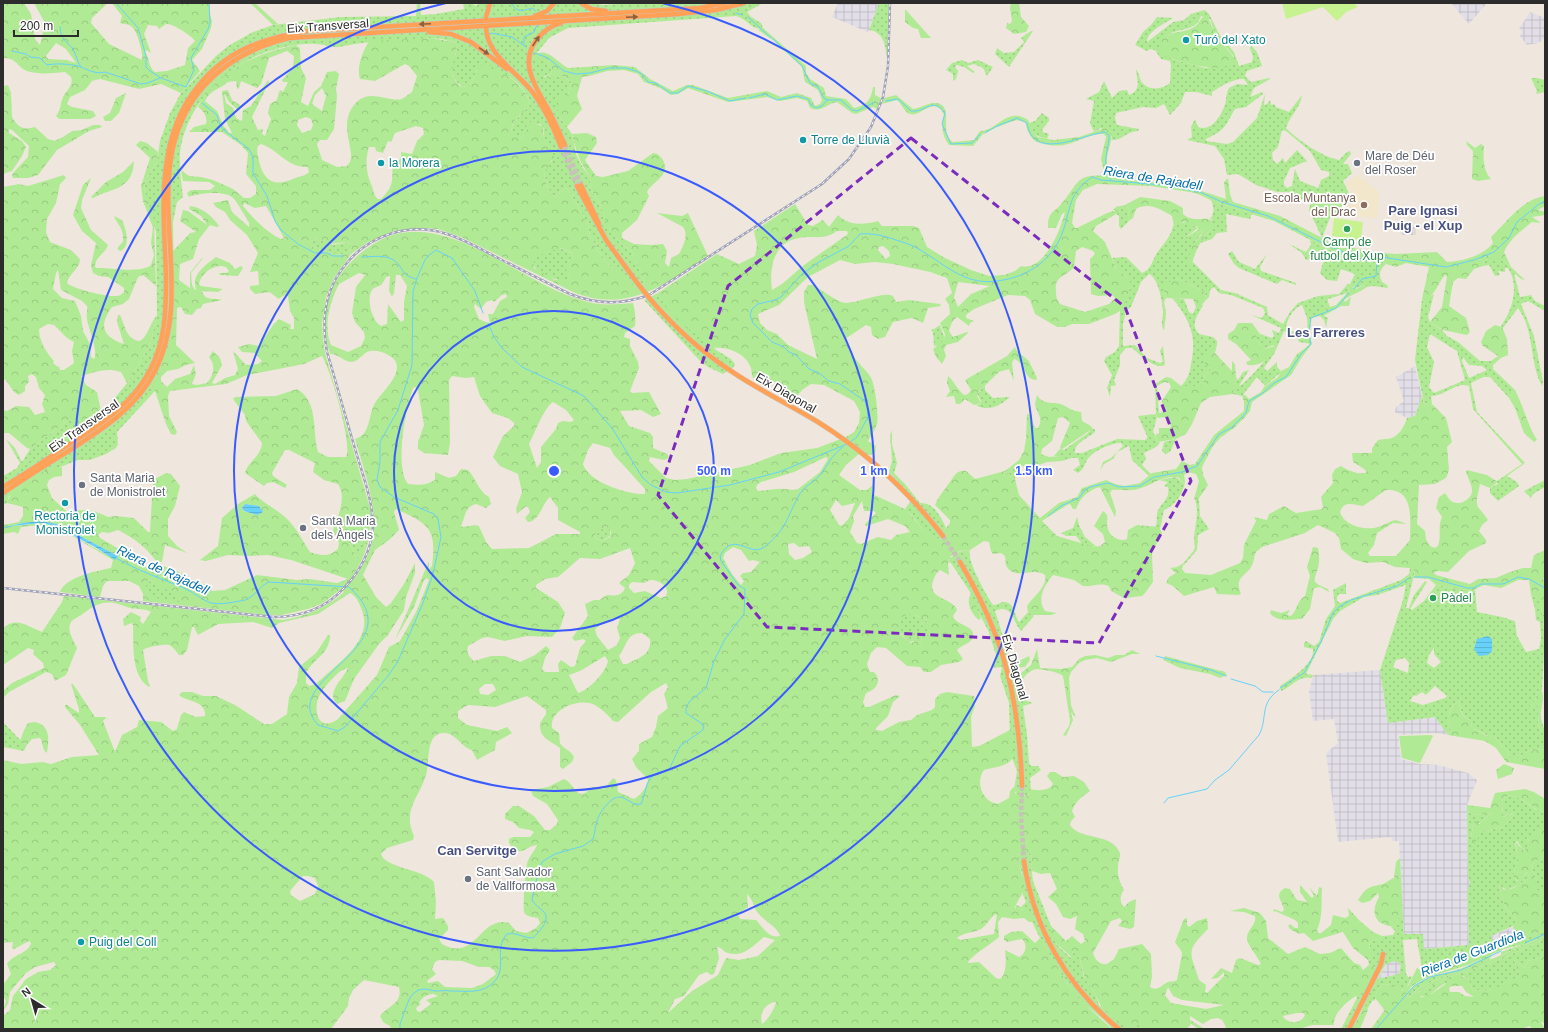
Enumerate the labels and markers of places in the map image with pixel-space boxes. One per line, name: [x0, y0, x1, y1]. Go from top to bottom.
place label: Turó del Xato: [1194, 33, 1266, 47]
marker: Turó del Xato: [1181, 35, 1191, 45]
place label: Torre de Lluvià: [811, 133, 890, 147]
marker: Torre de Lluvià: [798, 135, 808, 145]
place label: Mare de Déu del Roser: [1365, 149, 1434, 177]
place label: la Morera: [389, 156, 440, 170]
marker: la Morera: [376, 158, 386, 168]
marker: Mare de Déu del Roser: [1352, 158, 1362, 168]
place label: Escola Muntanya del Drac: [1264, 191, 1356, 219]
marker: Escola Muntanya del Drac: [1359, 200, 1369, 210]
marker: Camp de futbol del Xup: [1342, 224, 1352, 234]
place label: Camp de futbol del Xup: [1310, 235, 1384, 263]
centre of rings: [547, 464, 561, 478]
place label: Santa Maria de Monistrolet: [90, 471, 166, 499]
marker: Santa Maria de Monistrolet: [77, 480, 87, 490]
marker: Rectoria de Monistrolet: [60, 498, 70, 508]
place label: Rectoria de Monistrolet: [34, 509, 96, 537]
place label: Santa Maria dels Àngels: [311, 514, 376, 542]
marker: Santa Maria dels Àngels: [298, 523, 308, 533]
place label: Pàdel: [1441, 591, 1472, 605]
marker: Pàdel: [1428, 593, 1438, 603]
place label: Sant Salvador de Vallformosa: [476, 865, 555, 893]
marker: Sant Salvador de Vallformosa: [463, 874, 473, 884]
place label: Puig del Coll: [89, 935, 156, 949]
marker: Puig del Coll: [76, 937, 86, 947]

